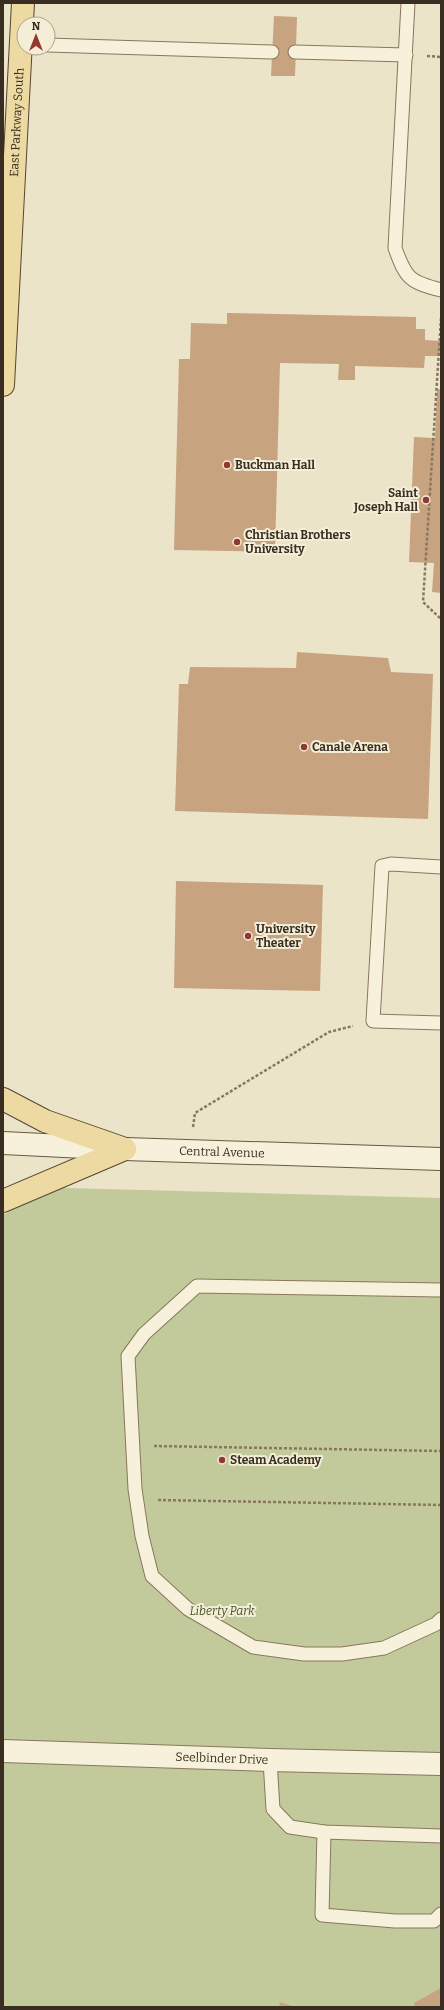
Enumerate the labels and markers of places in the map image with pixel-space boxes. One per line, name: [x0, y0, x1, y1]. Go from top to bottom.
place label: Buckman Hall: [235, 458, 315, 472]
marker: Buckman Hall: [222, 460, 232, 470]
place label: Saint Joseph Hall: [353, 486, 418, 514]
marker: Saint Joseph Hall: [421, 495, 431, 505]
place label: Christian Brothers University: [245, 528, 351, 556]
marker: Christian Brothers University: [232, 537, 242, 547]
place label: Canale Arena: [312, 740, 388, 754]
marker: Canale Arena: [299, 742, 309, 752]
place label: University Theater: [256, 922, 316, 950]
marker: University Theater: [243, 931, 253, 941]
place label: Steam Academy: [230, 1453, 322, 1467]
marker: Steam Academy: [217, 1455, 227, 1465]

